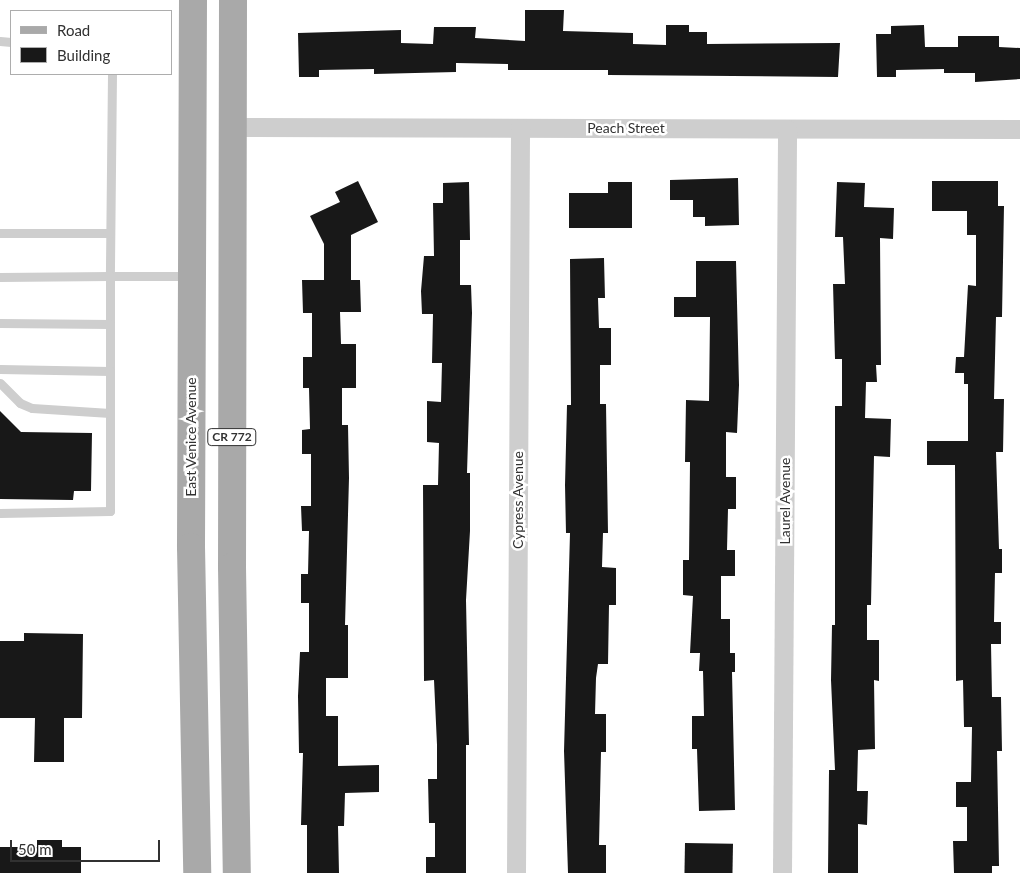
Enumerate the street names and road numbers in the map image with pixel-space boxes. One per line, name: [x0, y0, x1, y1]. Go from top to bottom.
street label: Peach Street: [587, 120, 665, 136]
street label: East Venice Avenue: [183, 377, 199, 497]
road number: CR 772: [207, 428, 257, 447]
street label: Cypress Avenue: [510, 451, 526, 549]
street label: Laurel Avenue: [777, 457, 793, 545]

